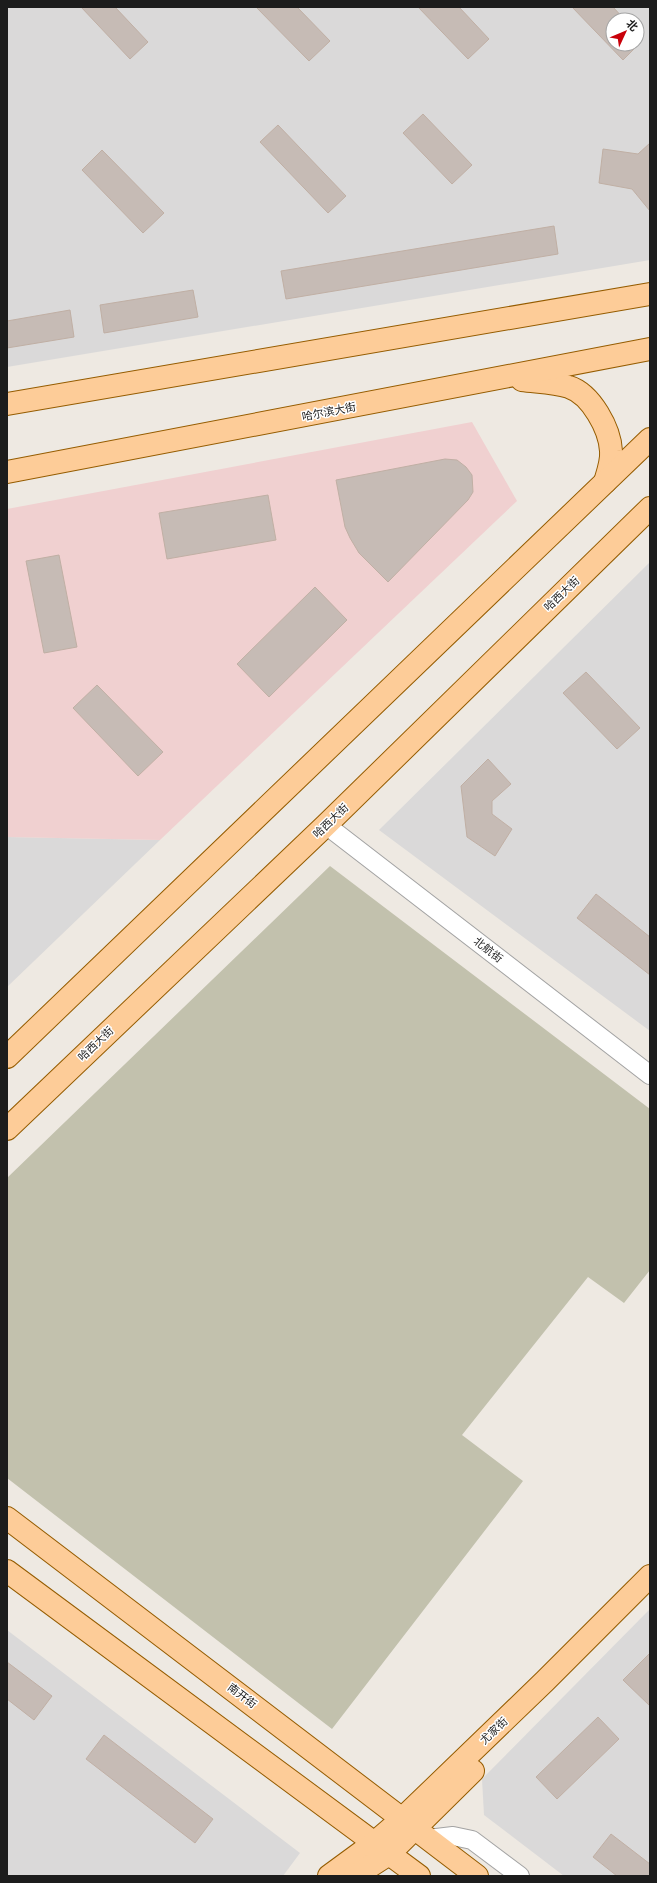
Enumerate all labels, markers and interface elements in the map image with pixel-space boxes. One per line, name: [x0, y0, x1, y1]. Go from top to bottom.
north arrow: [605, 12, 645, 52]
text: 北: [623, 17, 640, 34]
street label: 哈尔滨大街: [301, 400, 357, 424]
street label: 哈西大街: [542, 574, 582, 614]
street label: 哈西大街: [311, 801, 351, 841]
street label: 北航街: [471, 935, 505, 965]
street label: 哈西大街: [76, 1024, 116, 1064]
street label: 南开街: [225, 1681, 259, 1711]
street label: 尤家街: [478, 1715, 510, 1747]

